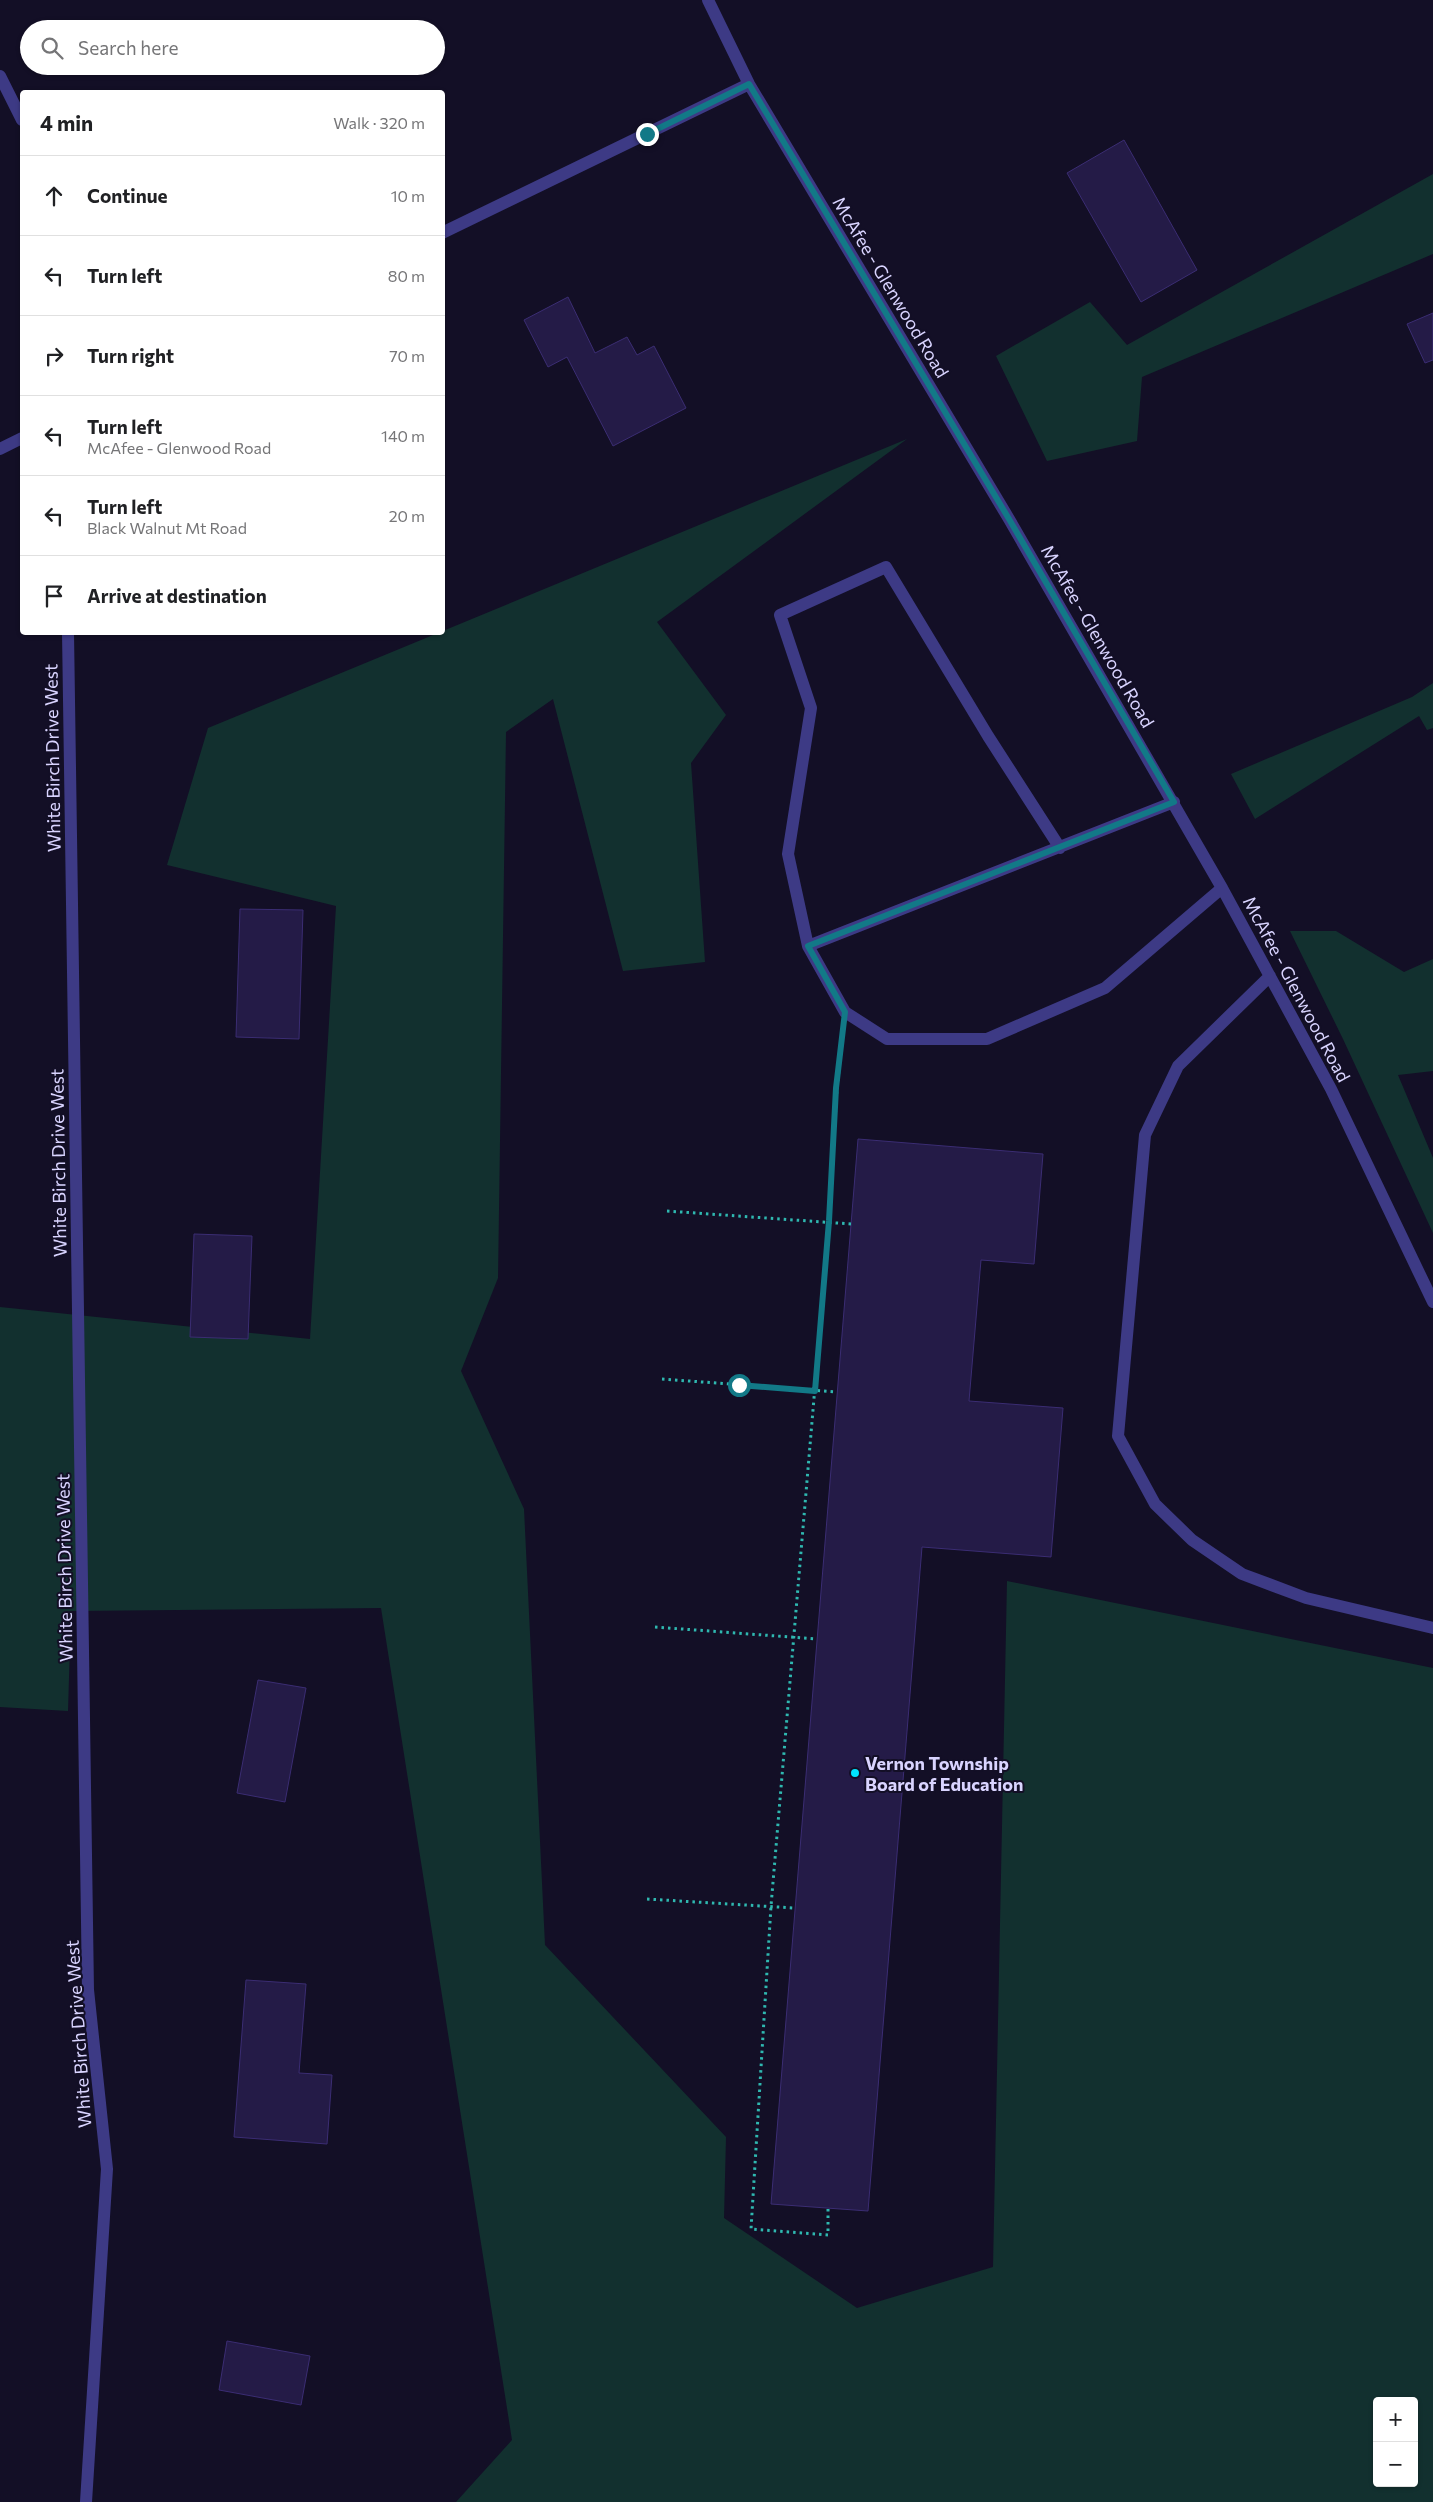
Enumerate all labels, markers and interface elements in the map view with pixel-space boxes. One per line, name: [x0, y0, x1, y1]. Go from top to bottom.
search box: [20, 20, 445, 75]
icon: search: [38, 34, 66, 62]
text: Search here: [78, 36, 178, 59]
text: 4 min: [40, 110, 93, 135]
text: Walk · 320 m: [333, 113, 425, 132]
route end: [636, 123, 659, 146]
icon: ahead: [40, 182, 68, 210]
text: Continue: [87, 184, 167, 207]
text: 10 m: [391, 186, 425, 205]
street label: McAfee - Glenwood Road: [828, 193, 954, 381]
icon: left: [40, 262, 68, 290]
text: Turn left: [87, 264, 162, 287]
text: 80 m: [388, 266, 425, 285]
icon: right: [40, 342, 68, 370]
text: Turn right: [87, 344, 174, 367]
text: 70 m: [389, 346, 425, 365]
text: Turn left: [87, 415, 162, 438]
icon: left: [40, 422, 68, 450]
text: 140 m: [381, 426, 425, 445]
text: McAfee - Glenwood Road: [87, 438, 271, 457]
text: Turn left: [87, 495, 162, 518]
icon: left: [40, 502, 68, 530]
text: 20 m: [389, 506, 425, 525]
text: Black Walnut Mt Road: [87, 518, 247, 537]
street label: McAfee - Glenwood Road: [1037, 541, 1159, 731]
icon: arrive: [40, 582, 68, 610]
text: Arrive at destination: [87, 584, 267, 607]
street label: White Birch Drive West: [39, 664, 65, 852]
street label: McAfee - Glenwood Road: [1239, 892, 1355, 1086]
street label: White Birch Drive West: [45, 1069, 71, 1257]
route start: [728, 1374, 751, 1397]
street label: White Birch Drive West: [51, 1474, 77, 1662]
place label: Vernon Township Board of Education: [865, 1752, 1023, 1795]
marker: Vernon Township Board of Education: [849, 1767, 861, 1779]
street label: White Birch Drive West: [60, 1939, 96, 2129]
map controls: [1373, 2397, 1418, 2487]
button: +: [1373, 2397, 1418, 2442]
button: −: [1373, 2442, 1418, 2487]

